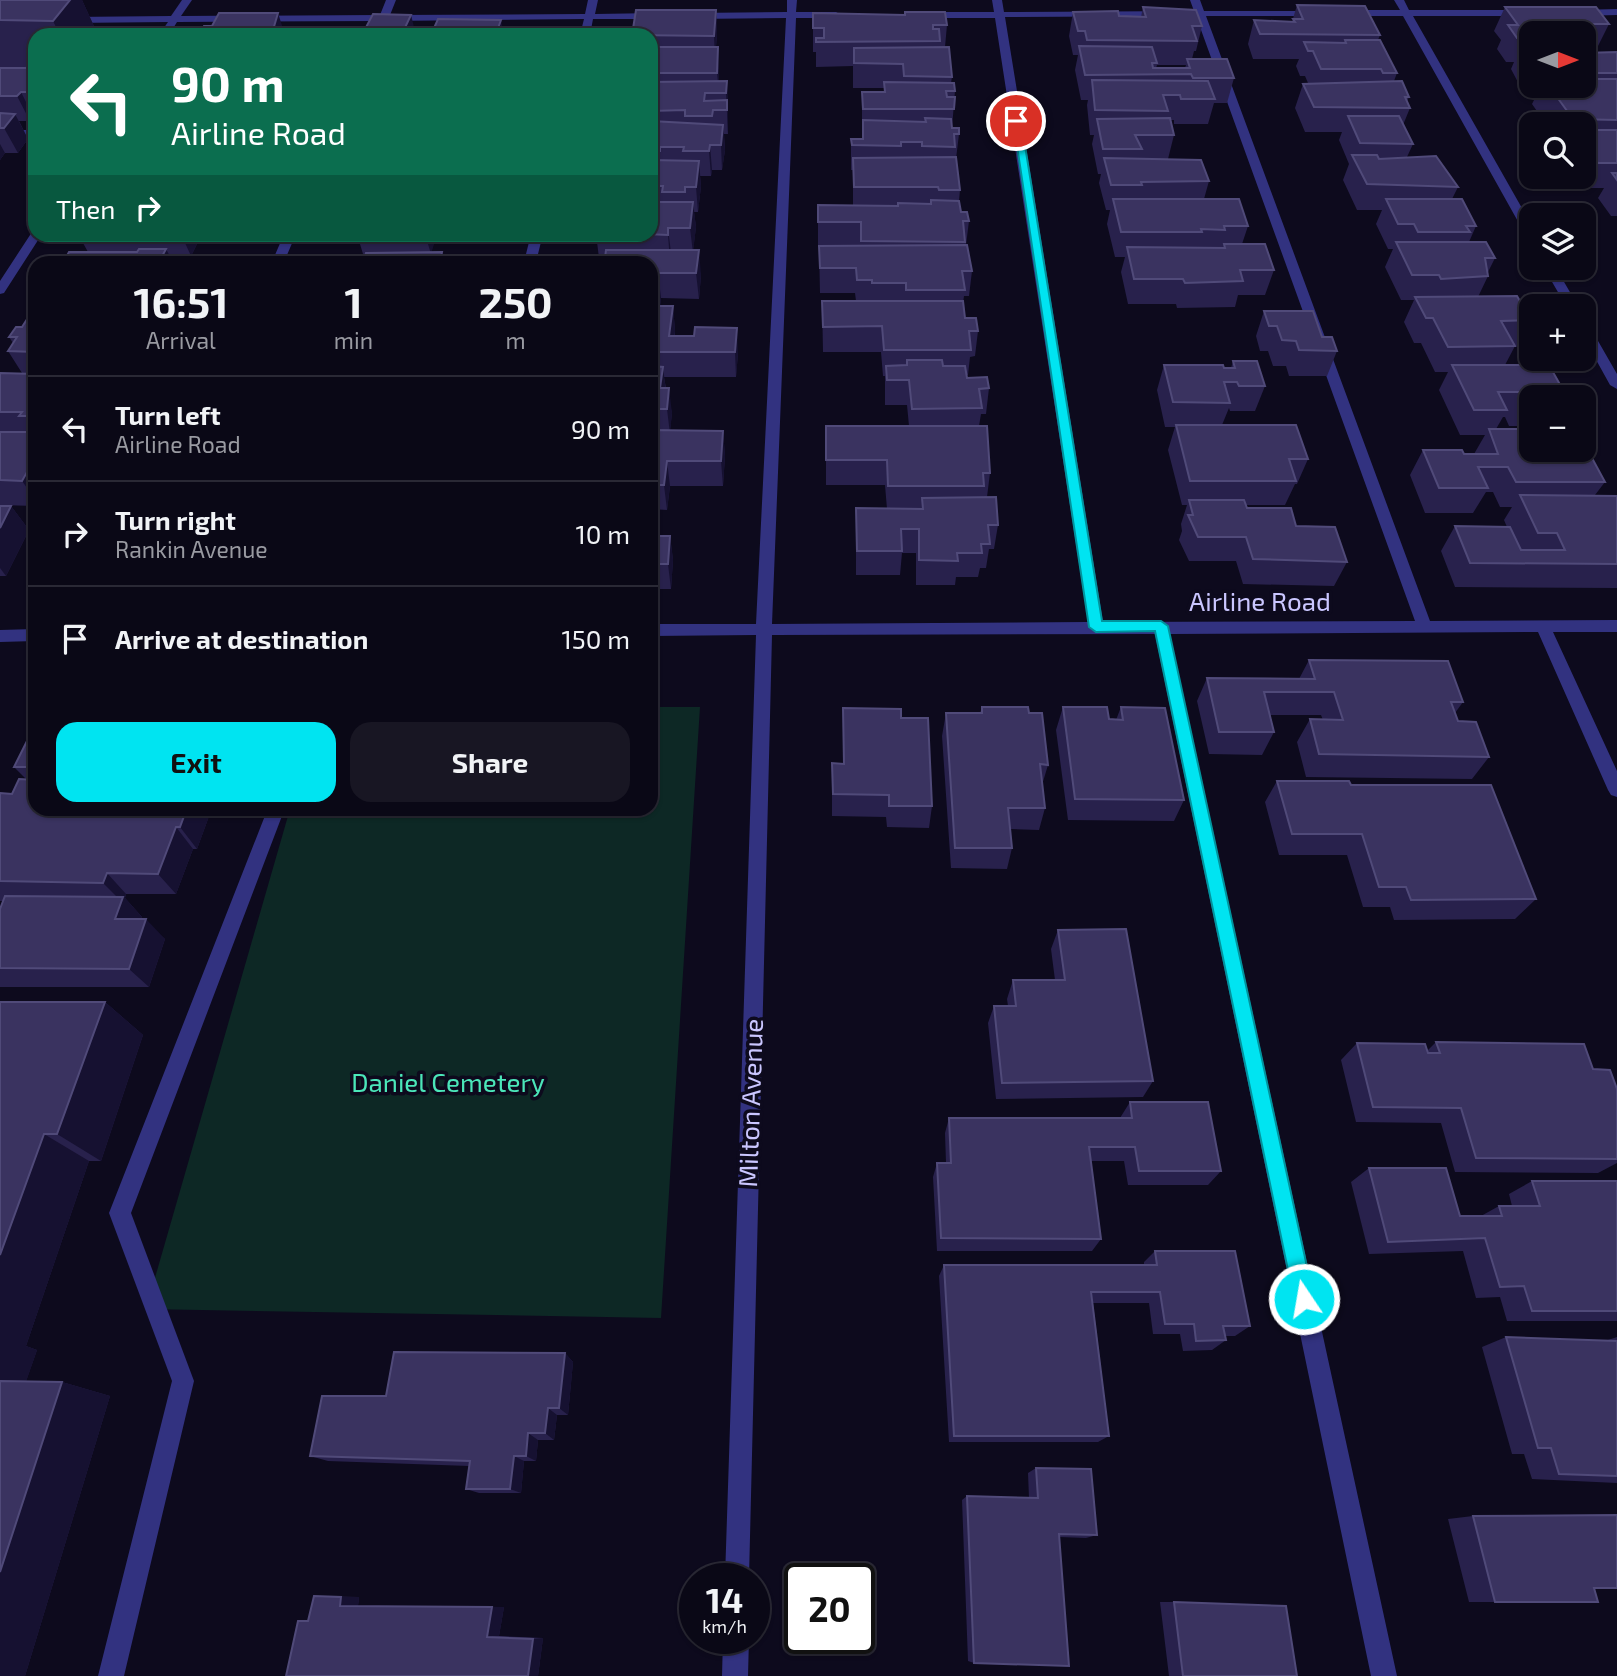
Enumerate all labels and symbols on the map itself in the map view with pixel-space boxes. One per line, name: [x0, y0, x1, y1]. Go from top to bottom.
north arrow: [1519, 21, 1596, 98]
pin: [986, 91, 1046, 151]
street label: Airline Road: [1189, 585, 1331, 616]
street label: Milton Avenue: [731, 1018, 768, 1188]
park label: Daniel Cemetery: [351, 1066, 545, 1097]
position arrow: [1267, 1262, 1341, 1336]
speed limit sign: 20: [784, 1563, 875, 1654]

